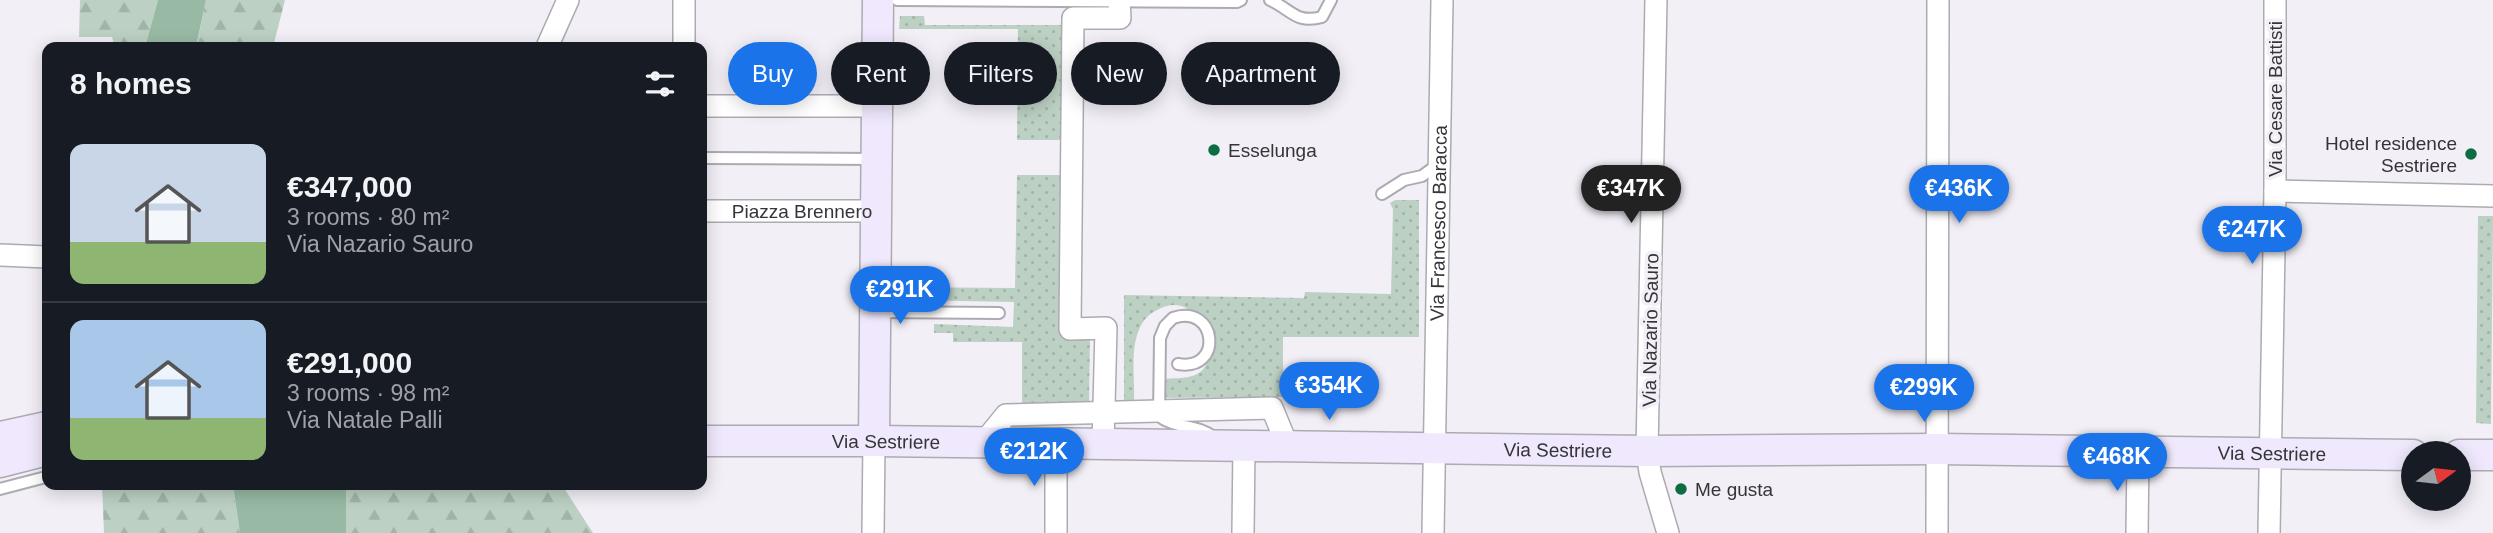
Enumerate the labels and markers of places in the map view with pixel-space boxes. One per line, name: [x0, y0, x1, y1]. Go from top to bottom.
place label: Hotel residence Sestriere: [2325, 133, 2457, 176]
place label: Esselunga: [1228, 140, 1317, 161]
marker: Esselunga: [1206, 142, 1222, 158]
marker: Hotel residence Sestriere: [2463, 146, 2479, 162]
pin: €347K: [1582, 166, 1680, 225]
pin: €436K: [1910, 166, 2008, 225]
pin: €247K: [2203, 206, 2301, 266]
pin: €291K: [851, 266, 949, 326]
pin: €354K: [1280, 362, 1378, 422]
pin: €299K: [1875, 364, 1973, 424]
pin: €212K: [985, 428, 1083, 488]
pin: €468K: [2068, 434, 2166, 493]
place label: Me gusta: [1695, 479, 1774, 500]
marker: Me gusta: [1673, 481, 1689, 497]

